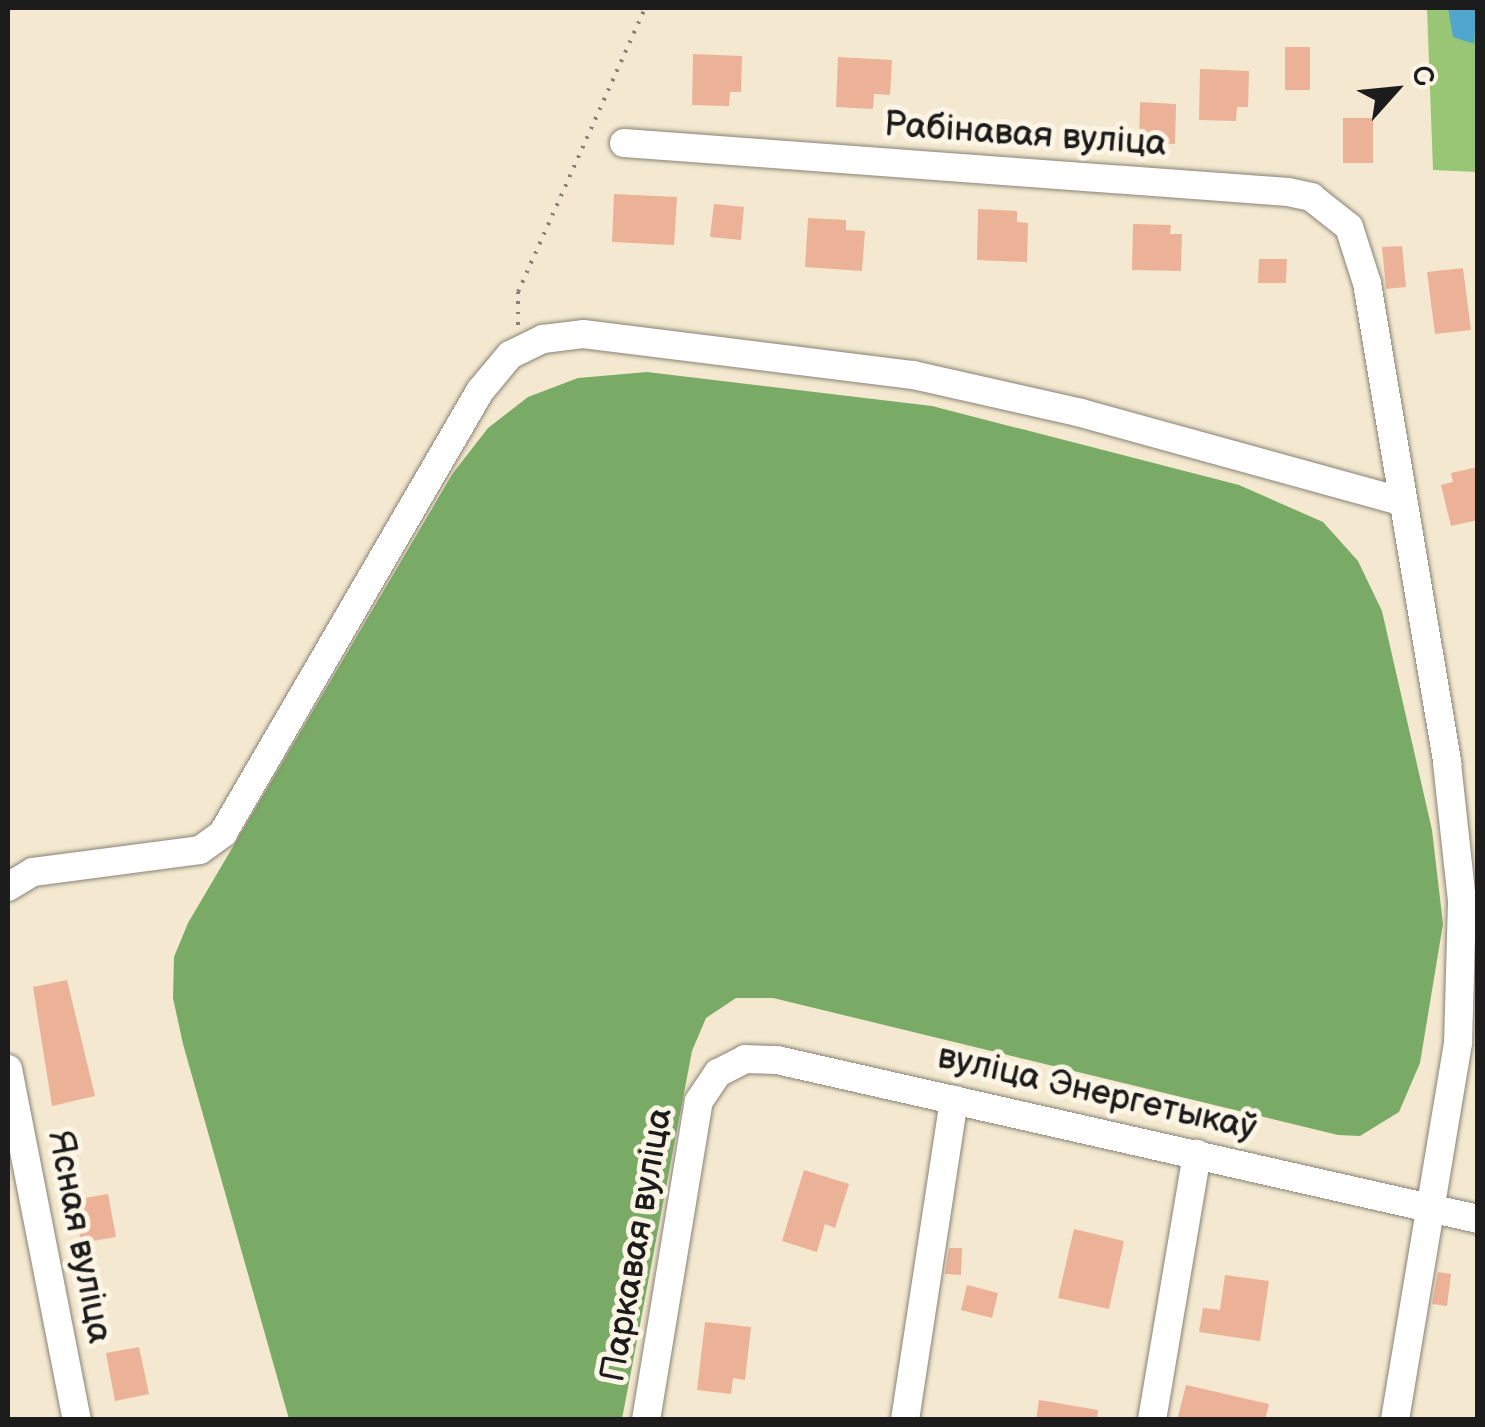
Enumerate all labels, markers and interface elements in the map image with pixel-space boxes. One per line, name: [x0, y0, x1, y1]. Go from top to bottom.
north arrow: [1345, 40, 1445, 140]
text: С: [1403, 60, 1441, 92]
street label: Рабінавая вуліца: [882, 104, 1168, 166]
street label: вуліца Энергетыкаў: [933, 1036, 1261, 1150]
street label: Паркавая вуліца: [592, 1105, 682, 1385]
street label: Ясная вуліца: [38, 1127, 120, 1347]

